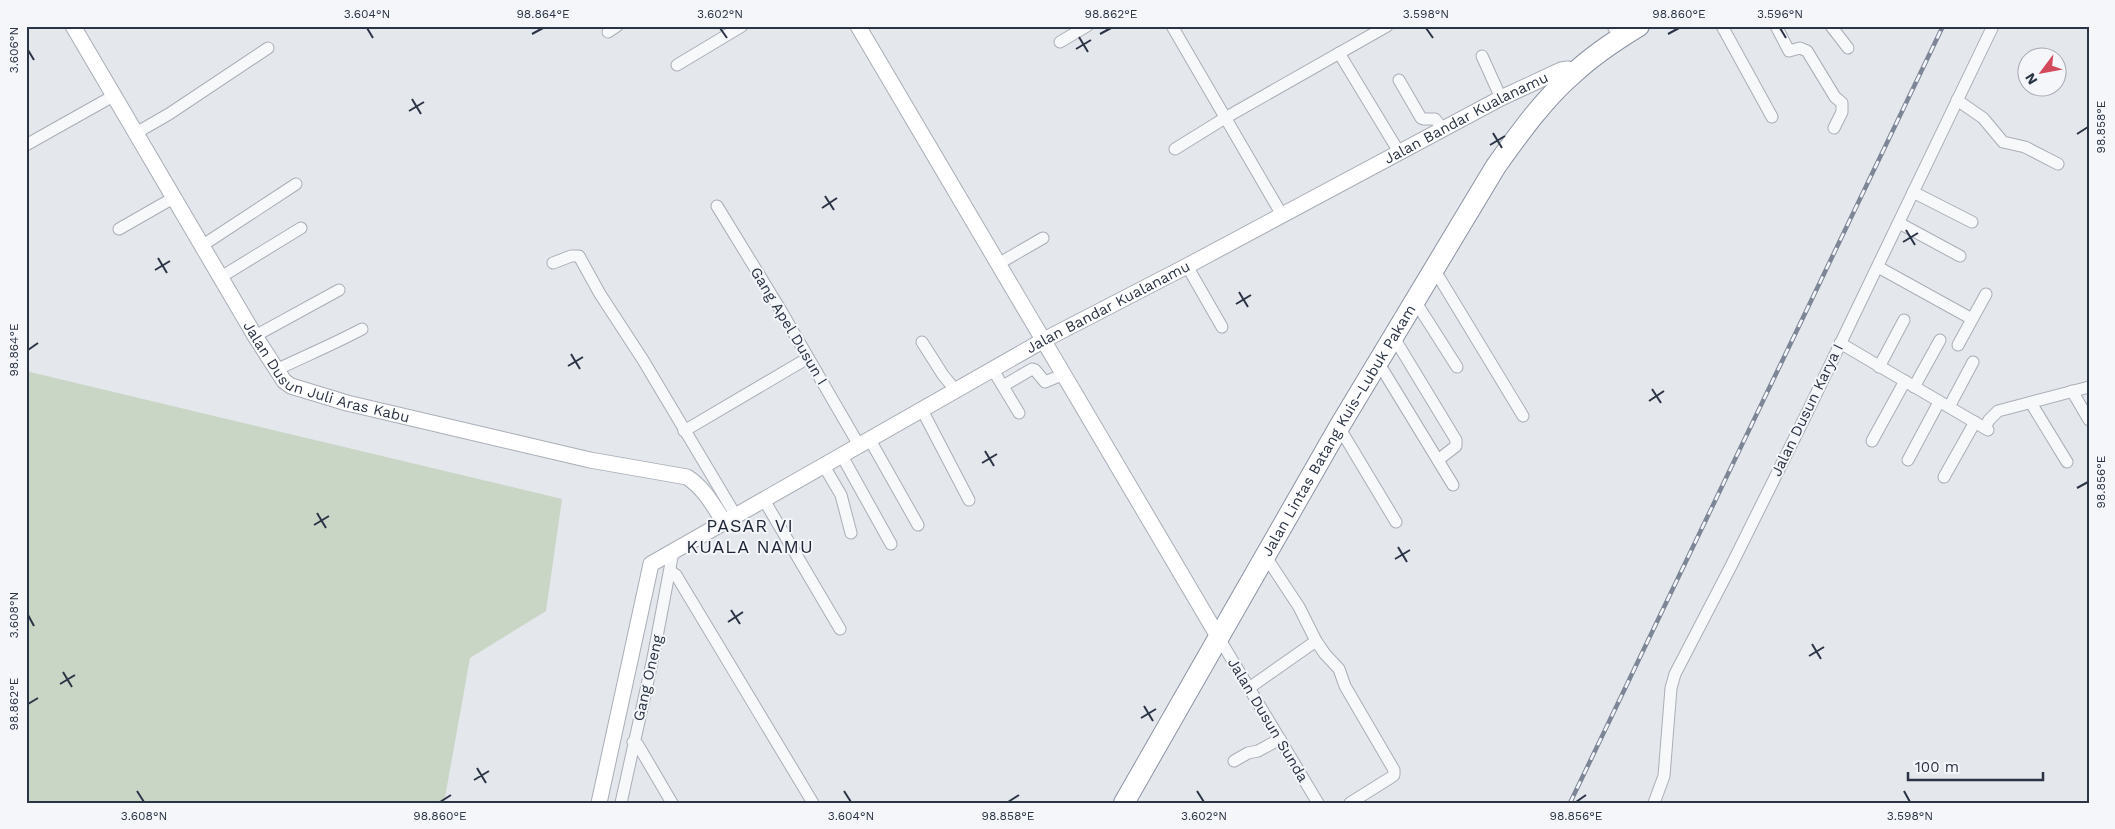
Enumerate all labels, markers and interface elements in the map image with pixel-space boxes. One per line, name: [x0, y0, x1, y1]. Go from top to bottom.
text: 3.604°N: [344, 7, 390, 21]
text: 98.864°E: [516, 7, 570, 21]
text: 3.602°N: [697, 7, 743, 21]
text: 98.862°E: [1085, 7, 1138, 21]
text: 3.598°N: [1403, 7, 1449, 21]
text: 98.860°E: [1652, 7, 1706, 21]
text: 3.596°N: [1757, 7, 1803, 21]
text: 3.606°N: [7, 27, 21, 73]
north arrow: [2018, 48, 2068, 98]
street label: Jalan Bandar Kualanamu: [1381, 68, 1551, 168]
text: N: [2021, 70, 2041, 88]
text: 98.858°E: [2094, 100, 2108, 153]
street label: Jalan Bandar Kualanamu: [1023, 257, 1193, 357]
street label: Gang Apel Dusun I: [747, 264, 831, 388]
street label: Jalan Lintas Batang Kuis–Lubuk Pakam: [1258, 301, 1420, 560]
street label: Jalan Dusun Juli Aras Kabu: [239, 318, 411, 426]
text: 98.864°E: [7, 323, 21, 377]
street label: Jalan Dusun Karya I: [1767, 341, 1847, 479]
text: 98.856°E: [2094, 455, 2108, 508]
district label: PASAR VI KUALA NAMU: [686, 515, 814, 557]
text: 3.608°N: [7, 592, 21, 638]
street label: Gang Oneng: [629, 633, 667, 723]
street label: Jalan Dusun Sunda: [1224, 655, 1312, 786]
text: 98.862°E: [7, 677, 21, 730]
scale bar: [1908, 749, 2042, 781]
text: 100 m: [1915, 758, 1959, 776]
text: 3.608°N: [121, 809, 167, 823]
text: 98.860°E: [413, 809, 467, 823]
text: 3.604°N: [828, 809, 874, 823]
text: 98.858°E: [982, 809, 1035, 823]
text: 3.602°N: [1181, 809, 1227, 823]
text: 98.856°E: [1550, 809, 1603, 823]
text: 3.598°N: [1887, 809, 1933, 823]

